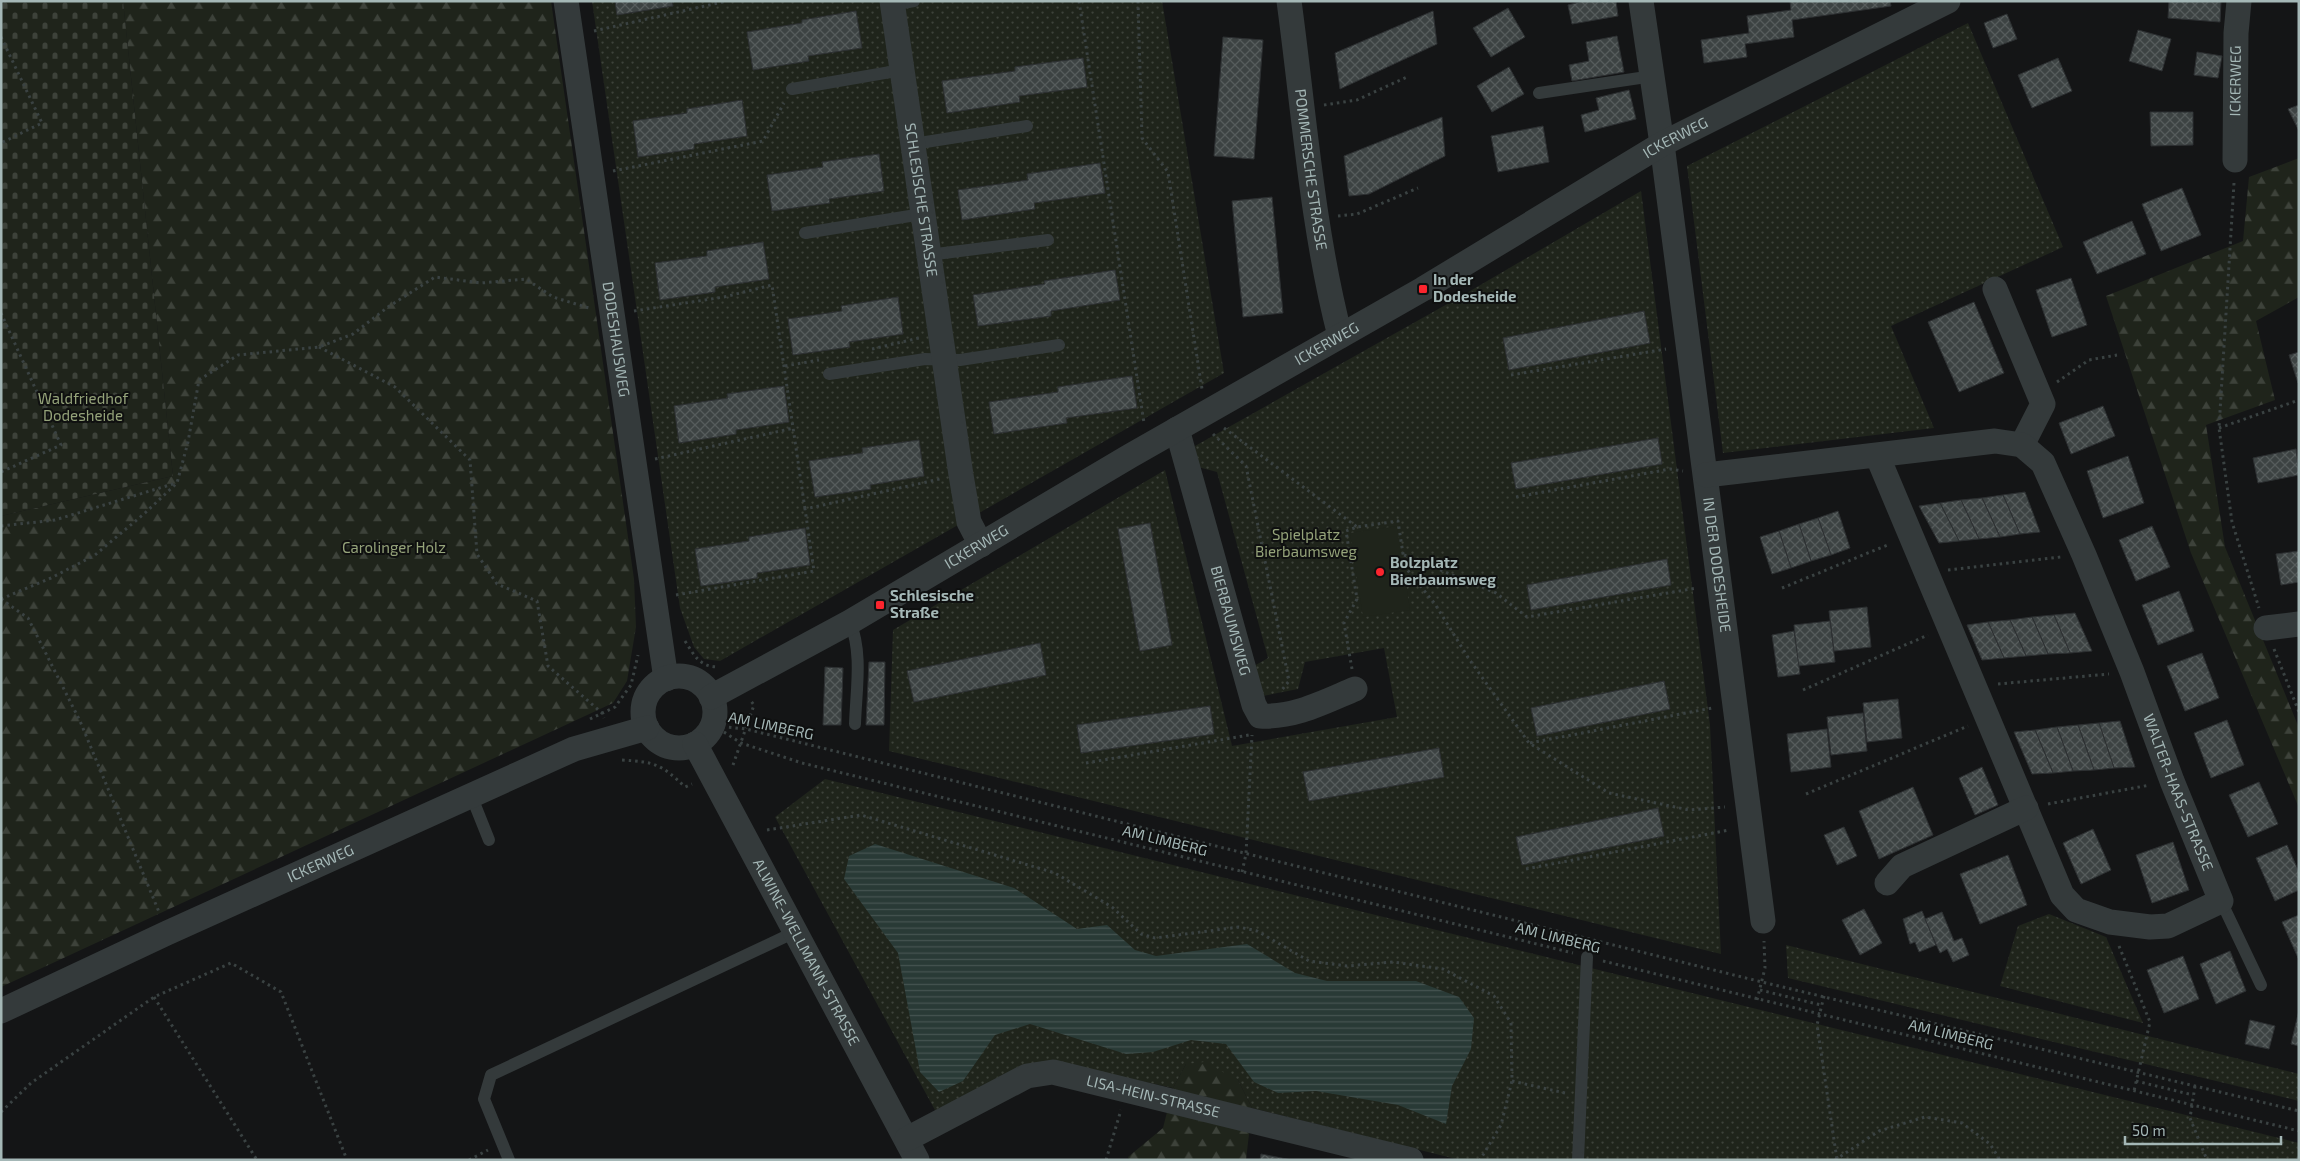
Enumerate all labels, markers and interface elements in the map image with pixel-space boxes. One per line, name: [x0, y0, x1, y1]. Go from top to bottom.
street label: ICKERWEG: [2225, 45, 2244, 117]
street label: POMMERSCHE STRASSE: [1292, 88, 1332, 252]
street label: ICKERWEG: [1639, 113, 1710, 162]
street label: SCHLESISCHE STRASSE: [902, 122, 942, 278]
place label: In der Dodesheide: [1433, 270, 1517, 305]
street label: DODESHAUSWEG: [599, 280, 634, 398]
marker: In der Dodesheide: [1417, 283, 1429, 295]
street label: ICKERWEG: [1291, 318, 1362, 368]
park label: Waldfriedhof Dodesheide: [38, 389, 128, 424]
street label: IN DER DODESHEIDE: [1700, 496, 1735, 634]
street label: ICKERWEG: [941, 520, 1011, 572]
park label: Spielplatz Bierbaumsweg: [1255, 525, 1358, 560]
park label: Carolinger Holz: [342, 538, 446, 556]
place label: Bolzplatz Bierbaumsweg: [1390, 553, 1496, 588]
street label: BIERBAUMSWEG: [1208, 564, 1255, 677]
marker: Bolzplatz Bierbaumsweg: [1374, 566, 1386, 578]
place label: Schlesische Straße: [890, 586, 974, 621]
marker: Schlesische Straße: [874, 599, 886, 611]
street label: AM LIMBERG: [727, 707, 816, 743]
street label: WALTER-HAAS-STRASSE: [2140, 711, 2218, 873]
street label: AM LIMBERG: [1121, 821, 1210, 859]
street label: ICKERWEG: [284, 840, 356, 885]
street label: ALWINE-WELLMANN-STRASSE: [750, 855, 864, 1048]
street label: AM LIMBERG: [1514, 918, 1603, 956]
street label: AM LIMBERG: [1907, 1015, 1996, 1053]
street label: LISA-HEIN-STRASSE: [1085, 1071, 1222, 1121]
scale bar: [2125, 1114, 2281, 1146]
text: 50 m: [2132, 1121, 2166, 1139]

